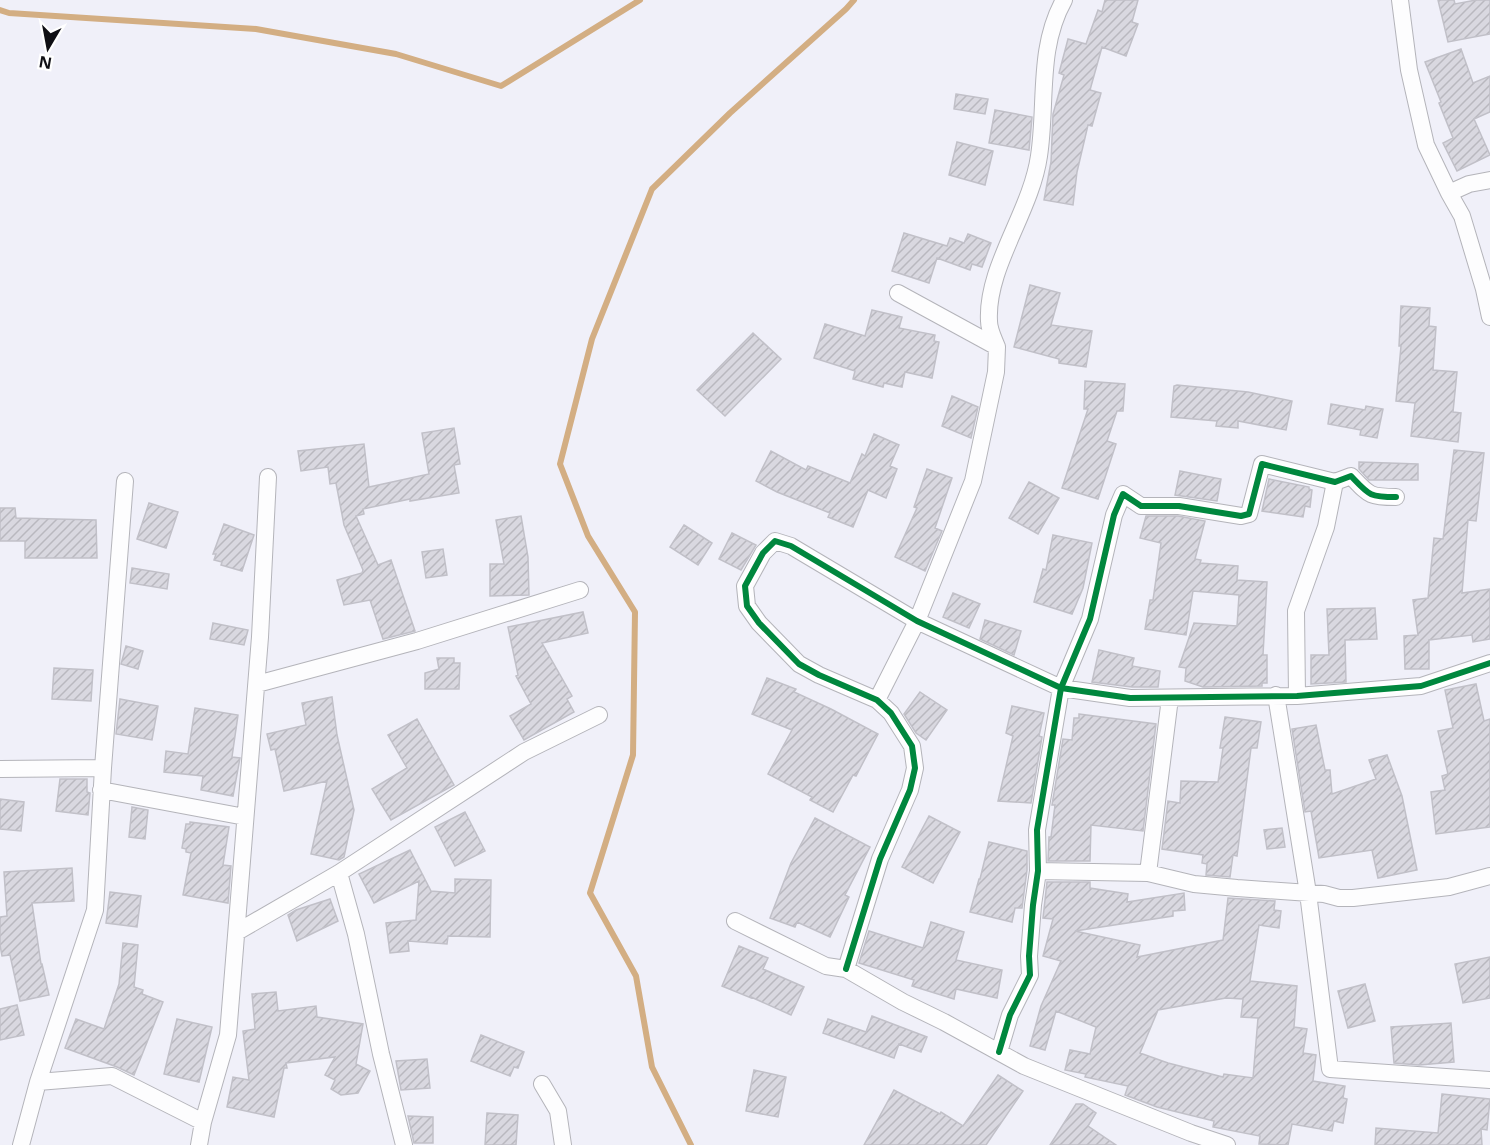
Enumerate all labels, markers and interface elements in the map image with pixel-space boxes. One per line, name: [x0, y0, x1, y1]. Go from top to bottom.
north arrow: [18, 18, 78, 78]
text: N: [37, 51, 54, 75]

